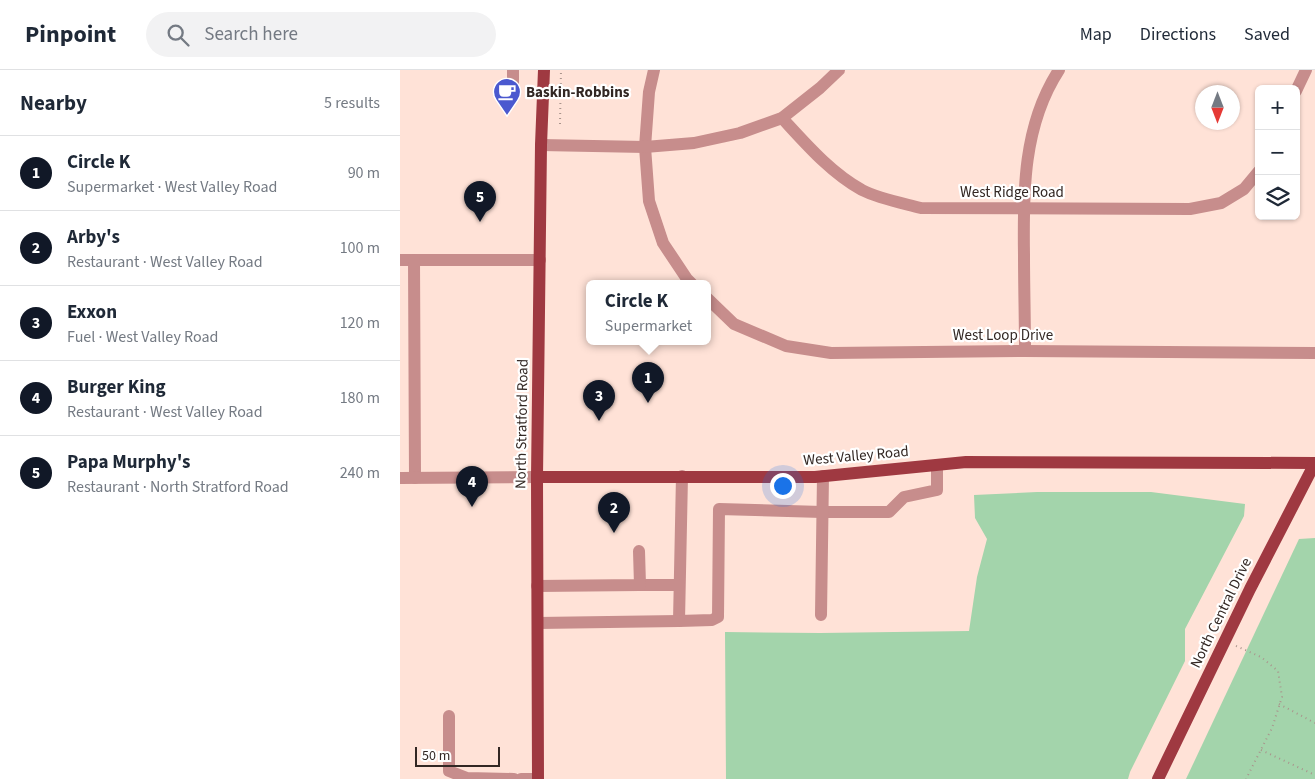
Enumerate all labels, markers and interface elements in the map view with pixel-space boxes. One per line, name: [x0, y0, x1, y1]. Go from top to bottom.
search box: [146, 12, 496, 57]
text: Pinpoint: [25, 17, 116, 52]
icon: search: [164, 21, 192, 49]
text: Search here: [204, 21, 298, 48]
text: Map: [1080, 22, 1112, 47]
text: Directions: [1140, 22, 1216, 47]
text: Saved: [1244, 22, 1290, 47]
cafe icon: Baskin-Robbins: [492, 77, 522, 116]
place label: Baskin-Robbins: [526, 82, 630, 103]
north arrow: [1195, 85, 1240, 130]
map controls: [1255, 85, 1300, 220]
button: +: [1255, 85, 1300, 130]
text: Nearby: [20, 88, 87, 118]
text: 5 results: [324, 92, 380, 114]
button: −: [1255, 130, 1300, 175]
text: Circle K: [67, 149, 130, 176]
text: 1: [32, 162, 40, 184]
text: 90 m: [348, 162, 380, 184]
button: layers: [1255, 175, 1300, 220]
text: Supermarket · West Valley Road: [67, 176, 277, 198]
pin: 5: [464, 181, 496, 222]
street label: West Ridge Road: [960, 182, 1064, 203]
text: Arby's: [67, 224, 120, 251]
text: 2: [32, 237, 40, 259]
text: 100 m: [340, 237, 380, 259]
text: Restaurant · West Valley Road: [67, 251, 263, 273]
popup: [586, 280, 711, 345]
text: Circle K: [605, 288, 668, 315]
text: Exxon: [67, 299, 117, 326]
text: 3: [32, 312, 40, 334]
text: 120 m: [340, 312, 380, 334]
text: Supermarket: [605, 315, 692, 337]
street label: West Loop Drive: [953, 325, 1053, 346]
text: Fuel · West Valley Road: [67, 326, 218, 348]
street label: North Stratford Road: [510, 359, 534, 489]
pin: 1: [632, 362, 664, 403]
text: Burger King: [67, 374, 166, 401]
pin: 3: [583, 380, 615, 421]
text: 4: [32, 387, 40, 409]
text: 180 m: [340, 387, 380, 409]
text: Restaurant · West Valley Road: [67, 401, 263, 423]
street label: West Valley Road: [802, 441, 910, 471]
text: Papa Murphy's: [67, 449, 190, 476]
text: 5: [32, 462, 40, 484]
text: 240 m: [340, 462, 380, 484]
pin: 4: [456, 466, 488, 507]
your location: [770, 473, 796, 499]
text: Restaurant · North Stratford Road: [67, 476, 289, 498]
pin: 2: [598, 492, 630, 533]
street label: North Central Drive: [1185, 554, 1257, 672]
scale bar: [415, 744, 500, 767]
text: 50 m: [422, 746, 450, 766]

